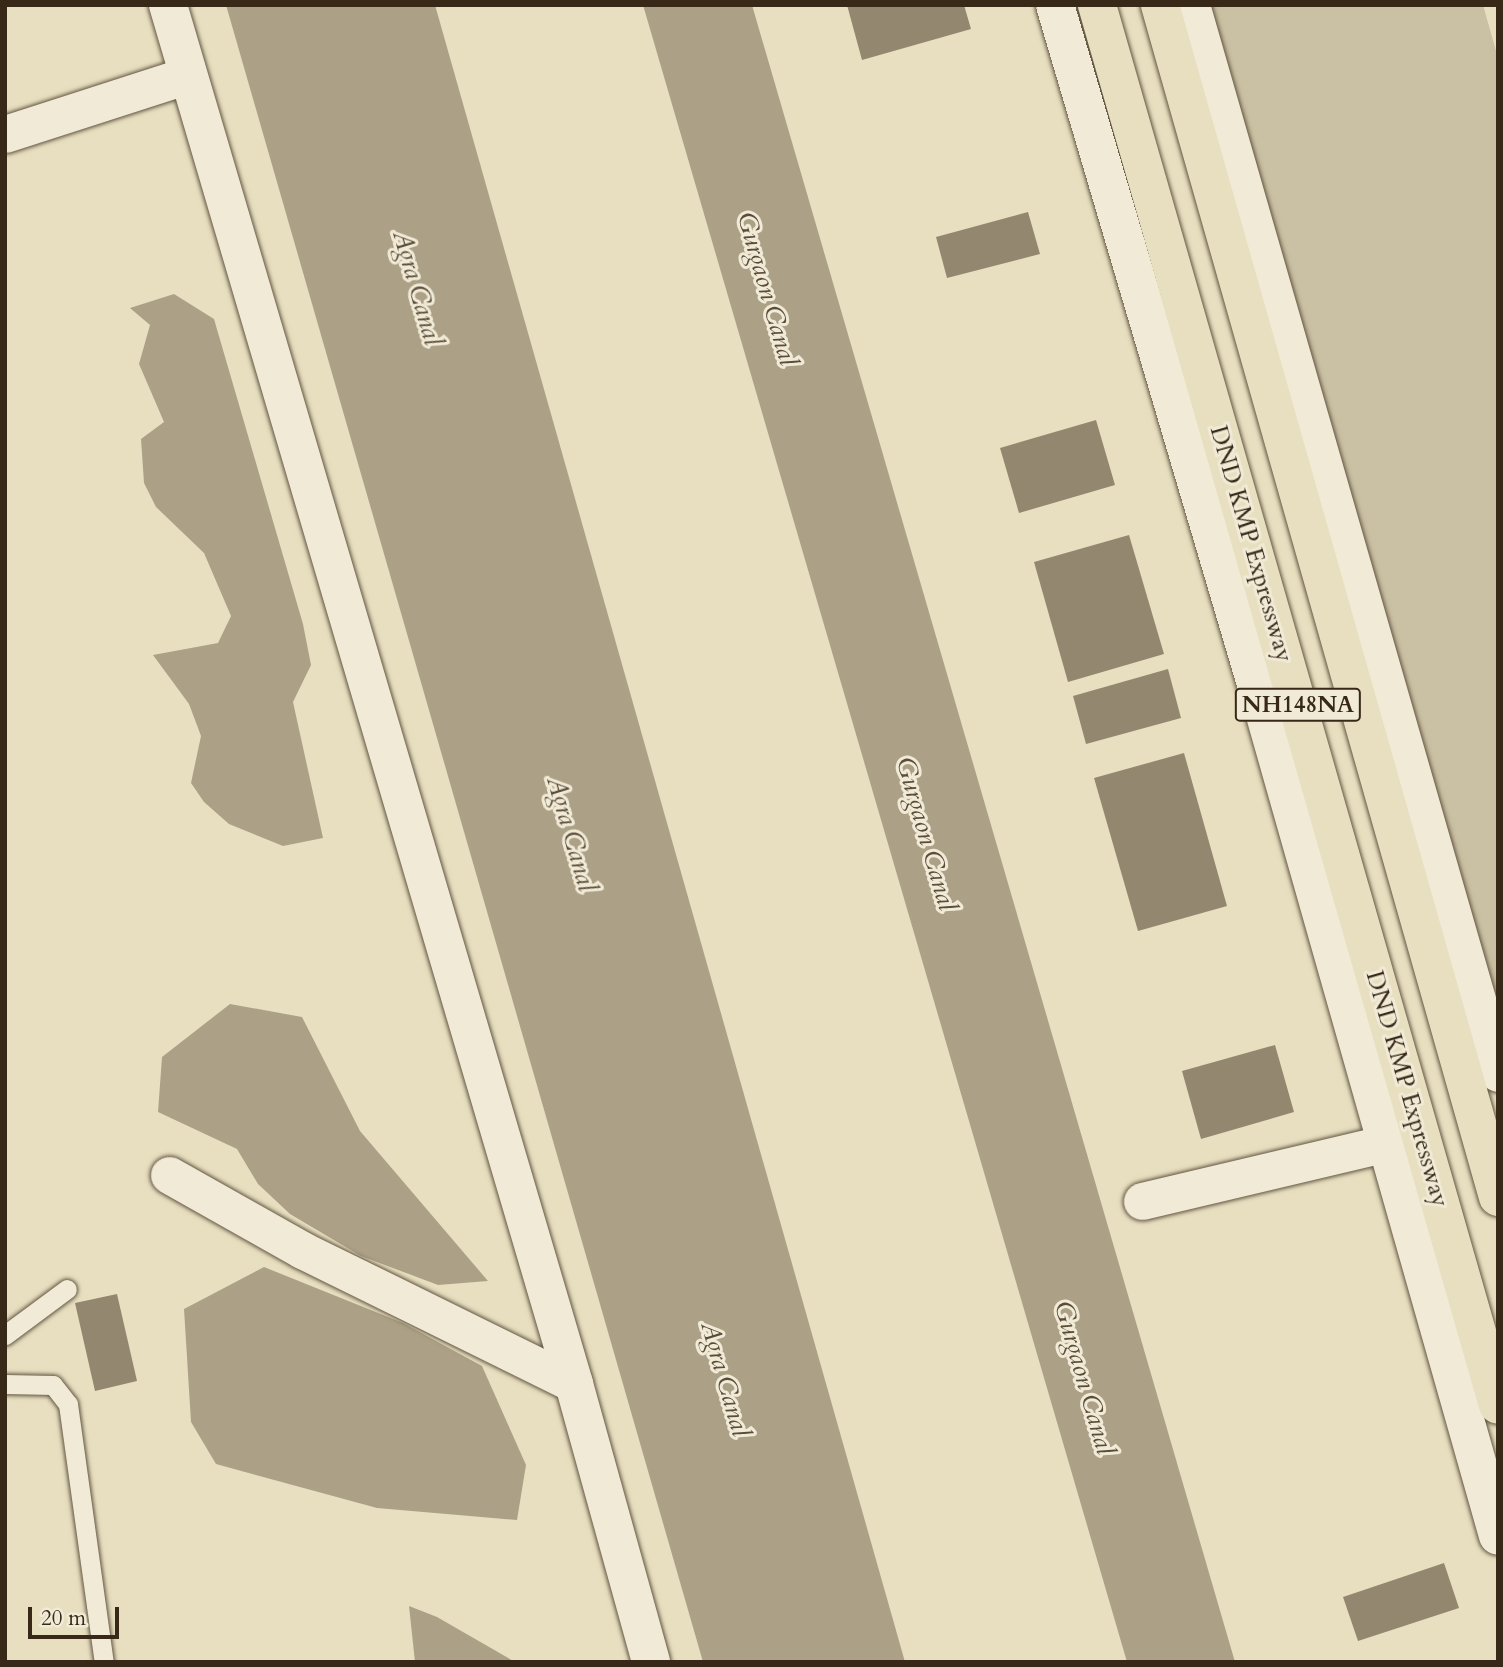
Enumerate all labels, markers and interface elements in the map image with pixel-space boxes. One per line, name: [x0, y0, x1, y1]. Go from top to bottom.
water label: Gurgaon Canal: [730, 208, 804, 370]
water label: Agra Canal: [386, 227, 448, 349]
street label: DND KMP Expressway: [1203, 423, 1299, 665]
road number: NH148NA: [1233, 685, 1363, 724]
water label: Gurgaon Canal: [889, 753, 963, 915]
water label: Agra Canal: [540, 773, 602, 895]
street label: DND KMP Expressway: [1359, 968, 1455, 1210]
water label: Gurgaon Canal: [1047, 1297, 1121, 1459]
water label: Agra Canal: [694, 1318, 756, 1440]
scale bar: [32, 1594, 122, 1638]
text: 20 m: [41, 1604, 86, 1633]

